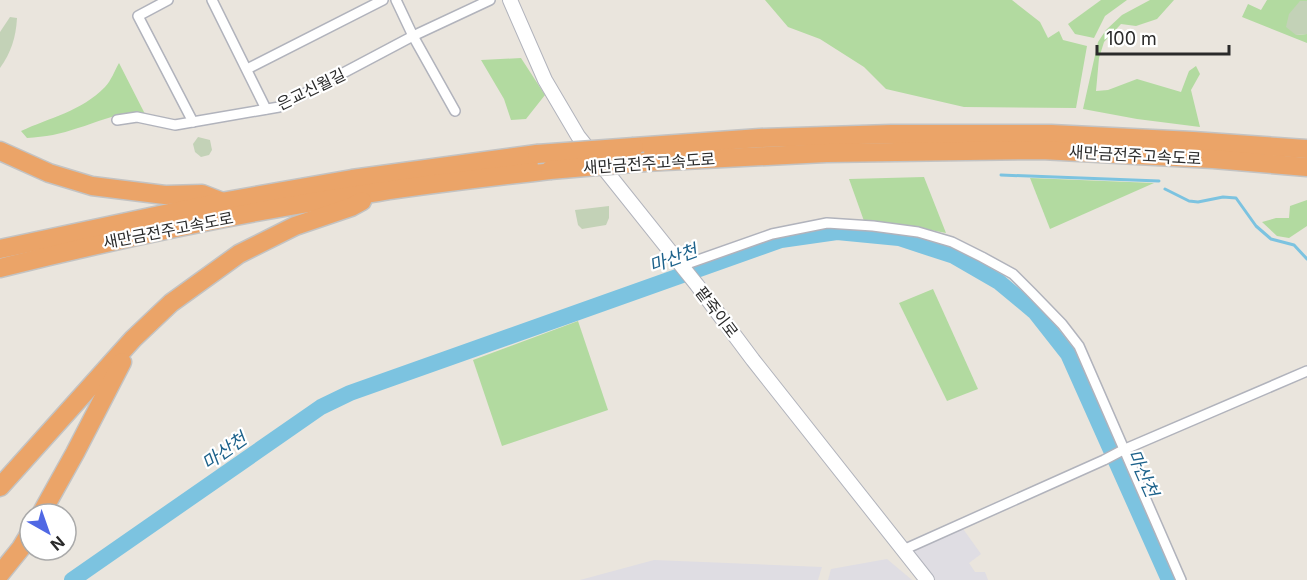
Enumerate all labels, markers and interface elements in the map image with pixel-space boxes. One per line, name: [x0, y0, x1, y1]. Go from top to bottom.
scale bar: [1097, 18, 1229, 56]
text: 100 m: [1106, 28, 1157, 49]
street label: 은교신월길: [274, 64, 348, 114]
street label: 새만금전주고속도로: [1068, 142, 1202, 168]
street label: 새만금전주고속도로: [582, 148, 716, 178]
street label: 새만금전주고속도로: [101, 207, 235, 252]
water label: 마산천: [646, 239, 702, 276]
street label: 팥죽이로: [691, 282, 743, 342]
water label: 마산천: [198, 427, 252, 474]
water label: 마산천: [1123, 446, 1164, 502]
north arrow: [18, 502, 78, 562]
text: N: [47, 532, 69, 555]

